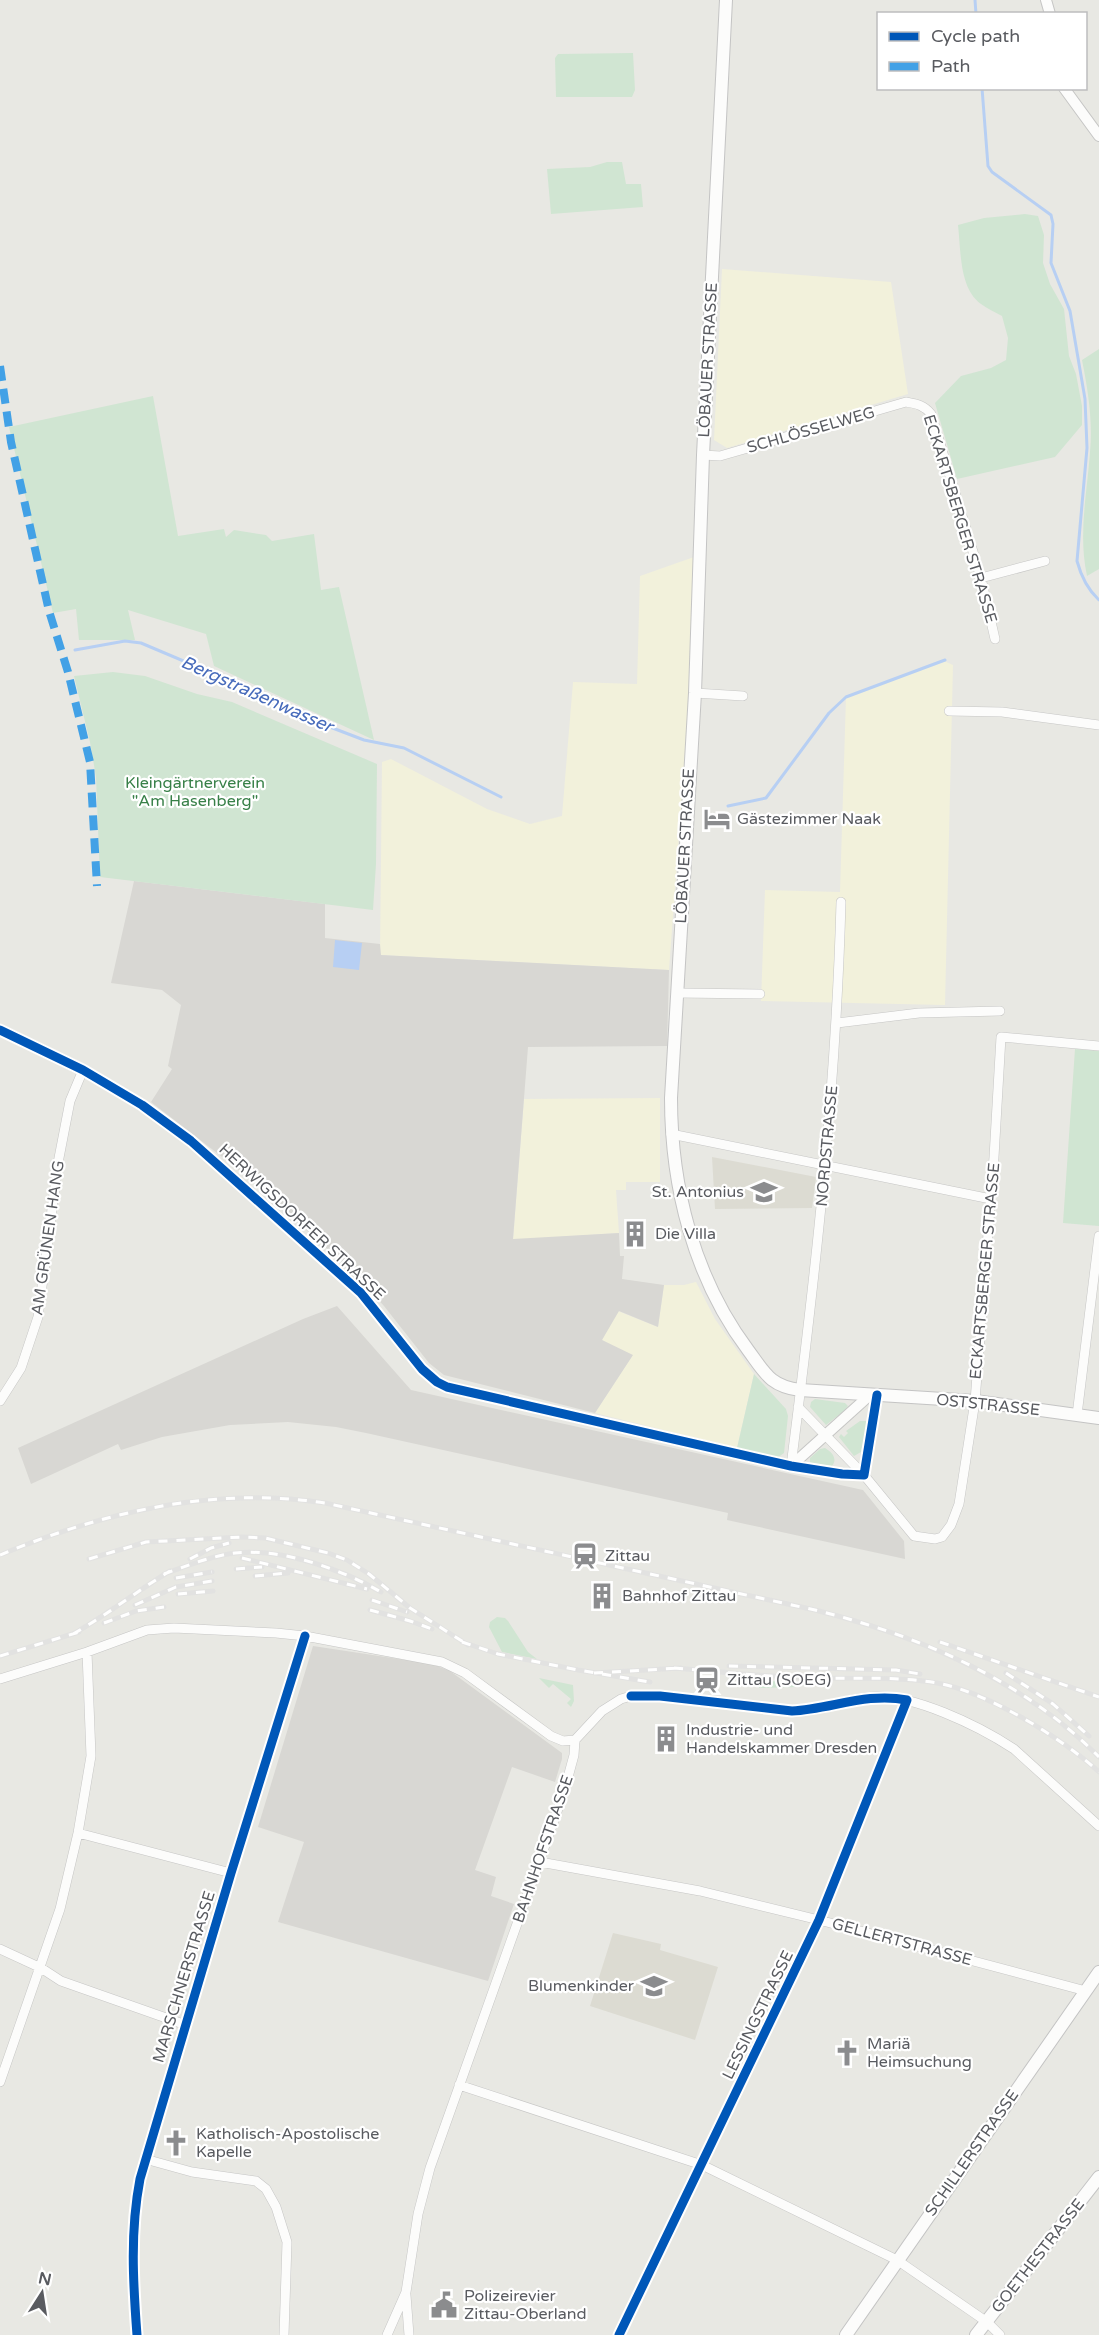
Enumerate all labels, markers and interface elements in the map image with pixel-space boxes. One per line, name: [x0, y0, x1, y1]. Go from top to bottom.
legend: [877, 12, 1087, 90]
text: Cycle path: [931, 25, 1020, 47]
text: Path: [931, 55, 970, 77]
street label: LÖBAUER STRASSE: [694, 282, 722, 438]
street label: SCHLÖSSELWEG: [745, 402, 877, 458]
street label: ECKARTSBERGER STRASSE: [919, 412, 1001, 626]
water label: Bergstraßenwasser: [178, 651, 338, 738]
street label: LÖBAUER STRASSE: [671, 768, 699, 924]
park label: Kleingärtnerverein "Am Hasenberg": [125, 773, 265, 811]
hotel icon: Gästezimmer Naak: [702, 804, 732, 834]
place label: Gästezimmer Naak: [737, 809, 881, 829]
street label: NORDSTRASSE: [812, 1085, 842, 1207]
street label: HERWIGSDORFER STRASSE: [215, 1139, 389, 1305]
street label: AM GRÜNEN HANG: [27, 1159, 69, 1317]
street label: ECKARTSBERGER STRASSE: [966, 1162, 1004, 1380]
school or university icon: St. Antonius: [749, 1177, 779, 1207]
place label: St. Antonius: [652, 1182, 744, 1202]
building icon: Die Villa: [620, 1219, 650, 1249]
place label: Die Villa: [655, 1224, 716, 1244]
street label: OSTSTRASSE: [935, 1390, 1041, 1420]
station icon: Zittau: [570, 1541, 600, 1571]
place label: Zittau: [605, 1546, 650, 1566]
building icon: Bahnhof Zittau: [587, 1581, 617, 1611]
place label: Bahnhof Zittau: [622, 1586, 736, 1606]
station icon: Zittau (SOEG): [692, 1665, 722, 1695]
place label: Zittau (SOEG): [727, 1670, 831, 1690]
place label: Industrie- und Handelskammer Dresden: [686, 1720, 877, 1758]
building icon: Industrie- und Handelskammer Dresden: [651, 1724, 681, 1754]
street label: BAHNHOFSTRASSE: [508, 1772, 578, 1926]
street label: MARSCHNERSTRASSE: [148, 1889, 220, 2065]
street label: GELLERTSTRASSE: [830, 1914, 974, 1970]
street label: LESSINGSTRASSE: [718, 1947, 798, 2083]
school or university icon: Blumenkinder: [639, 1971, 669, 2001]
place label: Blumenkinder: [528, 1976, 635, 1996]
place label: Mariä Heimsuchung: [867, 2034, 972, 2072]
church icon: Mariä Heimsuchung: [832, 2038, 862, 2068]
street label: SCHILLERSTRASSE: [921, 2086, 1023, 2220]
place label: Katholisch-Apostolische Kapelle: [196, 2124, 379, 2162]
church icon: Katholisch-Apostolische Kapelle: [161, 2128, 191, 2158]
street label: GOETHESTRASSE: [987, 2195, 1089, 2317]
north arrow: [12, 2263, 72, 2323]
text: N: [37, 2268, 53, 2290]
place label: Polizeirevier Zittau-Oberland: [464, 2286, 587, 2324]
public building icon: Polizeirevier Zittau-Oberland: [429, 2290, 459, 2320]

